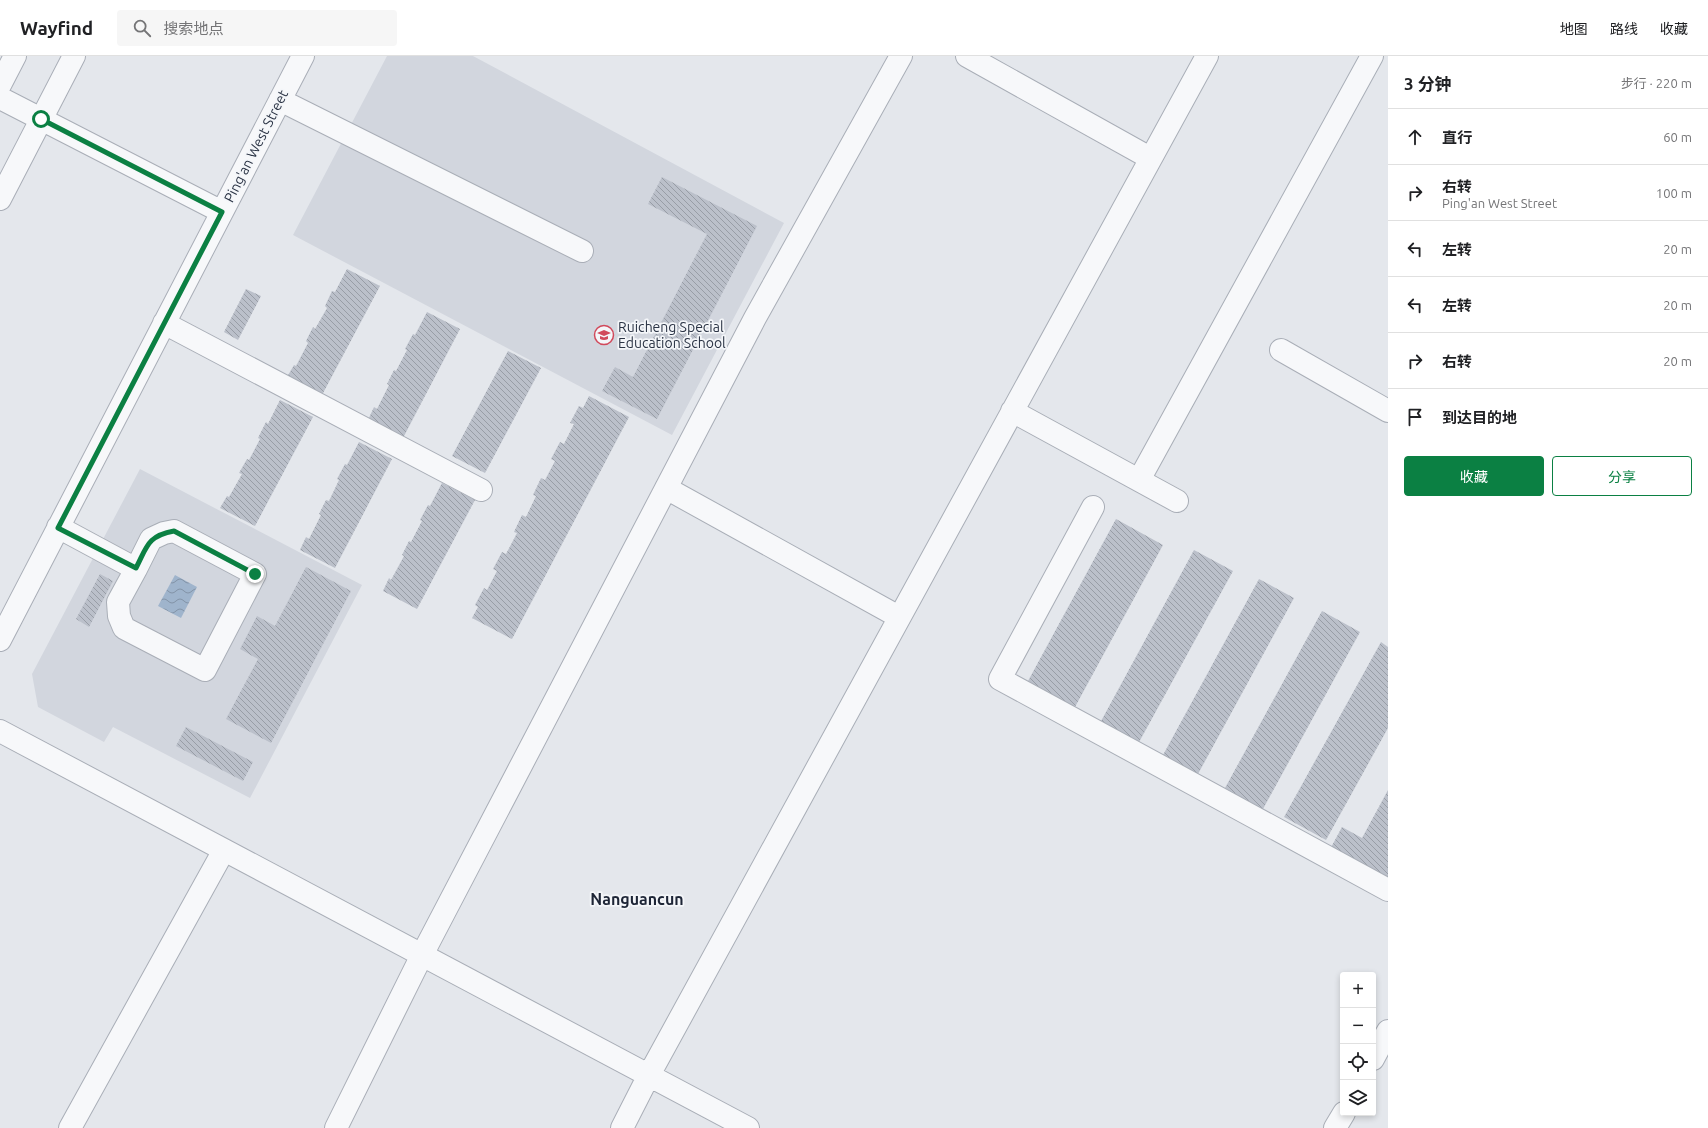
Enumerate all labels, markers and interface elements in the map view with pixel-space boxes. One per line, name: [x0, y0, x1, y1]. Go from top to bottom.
search box: [117, 10, 397, 46]
text: Wayfind: [20, 17, 93, 39]
icon: search: [131, 17, 153, 39]
text: 搜索地点: [163, 20, 223, 37]
text: 地图: [1560, 21, 1588, 37]
text: 路线: [1610, 21, 1638, 37]
text: 收藏: [1660, 21, 1688, 37]
text: 3 分钟: [1404, 74, 1452, 93]
text: 步行 · 220 m: [1621, 76, 1692, 90]
street label: Ping'an West Street: [221, 87, 291, 205]
route start: [32, 110, 50, 128]
icon: ahead: [1404, 126, 1426, 148]
text: 直行: [1442, 129, 1472, 146]
text: 60 m: [1663, 130, 1692, 144]
text: 右转: [1442, 178, 1472, 195]
icon: right: [1404, 182, 1426, 204]
text: 100 m: [1656, 186, 1692, 200]
text: Ping'an West Street: [1442, 196, 1557, 210]
icon: left: [1404, 238, 1426, 260]
text: 左转: [1442, 241, 1472, 258]
text: 20 m: [1663, 242, 1692, 256]
icon: left: [1404, 294, 1426, 316]
text: 左转: [1442, 297, 1472, 314]
text: 20 m: [1663, 298, 1692, 312]
place label: Ruicheng Special Education School: [618, 319, 726, 351]
school or university icon: Ruicheng Special Education School: [593, 324, 615, 346]
icon: right: [1404, 350, 1426, 372]
text: 右转: [1442, 353, 1472, 370]
text: 20 m: [1663, 354, 1692, 368]
icon: arrive: [1404, 406, 1426, 428]
text: 到达目的地: [1442, 409, 1517, 426]
button: 收藏: [1404, 456, 1544, 496]
button: 分享: [1552, 456, 1692, 496]
route end: [246, 565, 264, 583]
district label: Nanguancun: [590, 890, 684, 908]
map controls: [1340, 972, 1376, 1116]
button: +: [1340, 972, 1376, 1008]
button: −: [1340, 1008, 1376, 1044]
button: locate: [1340, 1044, 1376, 1080]
button: layers: [1340, 1080, 1376, 1116]

